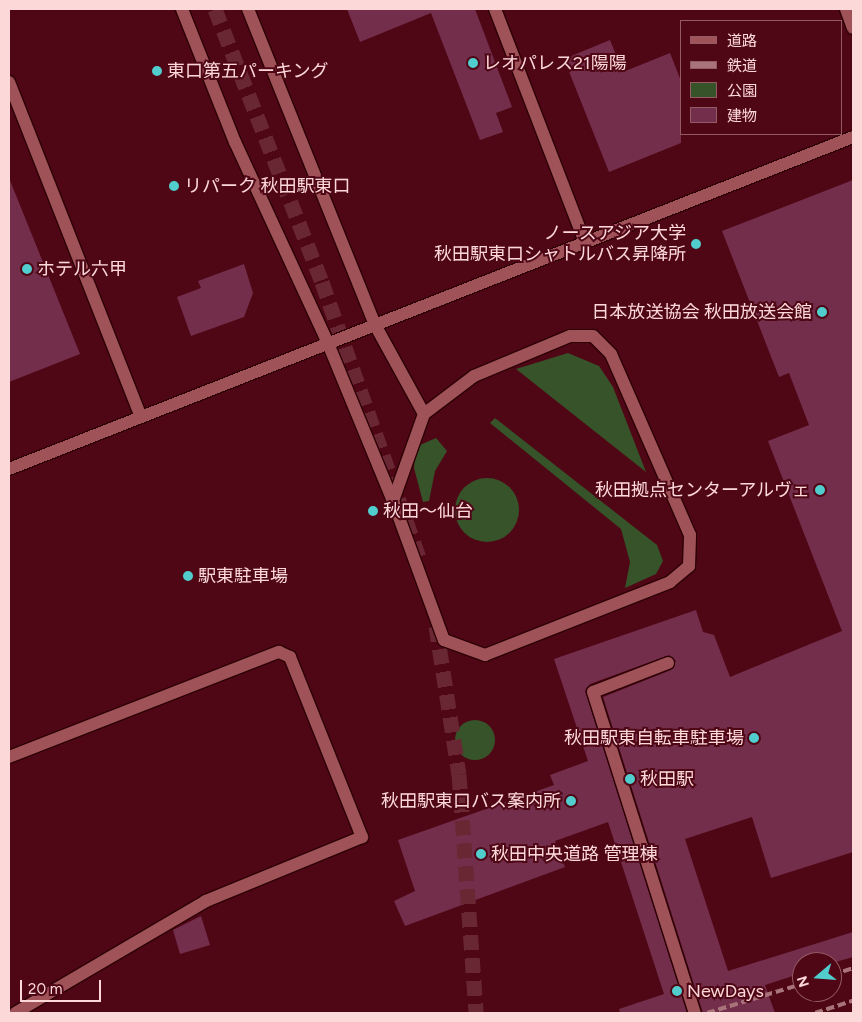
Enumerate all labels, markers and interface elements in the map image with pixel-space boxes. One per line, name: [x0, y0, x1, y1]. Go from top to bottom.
legend: [680, 20, 842, 135]
text: 道路: [727, 32, 757, 50]
place label: レオパレス21陽陽: [483, 52, 626, 74]
marker: レオパレス21陽陽: [467, 57, 479, 69]
text: 鉄道: [727, 57, 757, 75]
place label: 東口第五パーキング: [167, 60, 329, 82]
marker: 東口第五パーキング: [151, 65, 163, 77]
text: 公園: [727, 82, 757, 100]
text: 建物: [727, 107, 757, 125]
place label: リパーク 秋田駅東口: [184, 175, 350, 197]
marker: リパーク 秋田駅東口: [168, 180, 180, 192]
place label: ノースアジア大学 秋田駅東口シャトルバス昇降所: [434, 223, 686, 266]
marker: ノースアジア大学 秋田駅東口シャトルバス昇降所: [690, 238, 702, 250]
place label: ホテル六甲: [37, 258, 127, 280]
marker: ホテル六甲: [21, 263, 33, 275]
place label: 日本放送協会 秋田放送会館: [592, 301, 812, 323]
marker: 日本放送協会 秋田放送会館: [816, 306, 828, 318]
place label: 秋田拠点センターアルヴェ: [594, 479, 810, 501]
marker: 秋田拠点センターアルヴェ: [814, 484, 826, 496]
place label: 秋田〜仙台: [383, 500, 473, 522]
marker: 秋田〜仙台: [367, 505, 379, 517]
place label: 駅東駐車場: [198, 565, 288, 587]
marker: 駅東駐車場: [182, 570, 194, 582]
place label: 秋田駅東自転車駐車場: [564, 727, 744, 749]
marker: 秋田駅東自転車駐車場: [748, 732, 760, 744]
place label: 秋田駅: [640, 768, 694, 790]
marker: 秋田駅: [624, 773, 636, 785]
place label: 秋田駅東口バス案内所: [381, 790, 561, 812]
marker: 秋田駅東口バス案内所: [565, 795, 577, 807]
place label: 秋田中央道路 管理棟: [491, 843, 657, 865]
marker: 秋田中央道路 管理棟: [475, 848, 487, 860]
north arrow: [792, 952, 842, 1002]
scale bar: [22, 970, 104, 1002]
text: N: [793, 974, 813, 989]
text: 20 m: [28, 980, 62, 998]
place label: NewDays: [687, 980, 764, 1002]
marker: NewDays: [671, 985, 683, 997]

